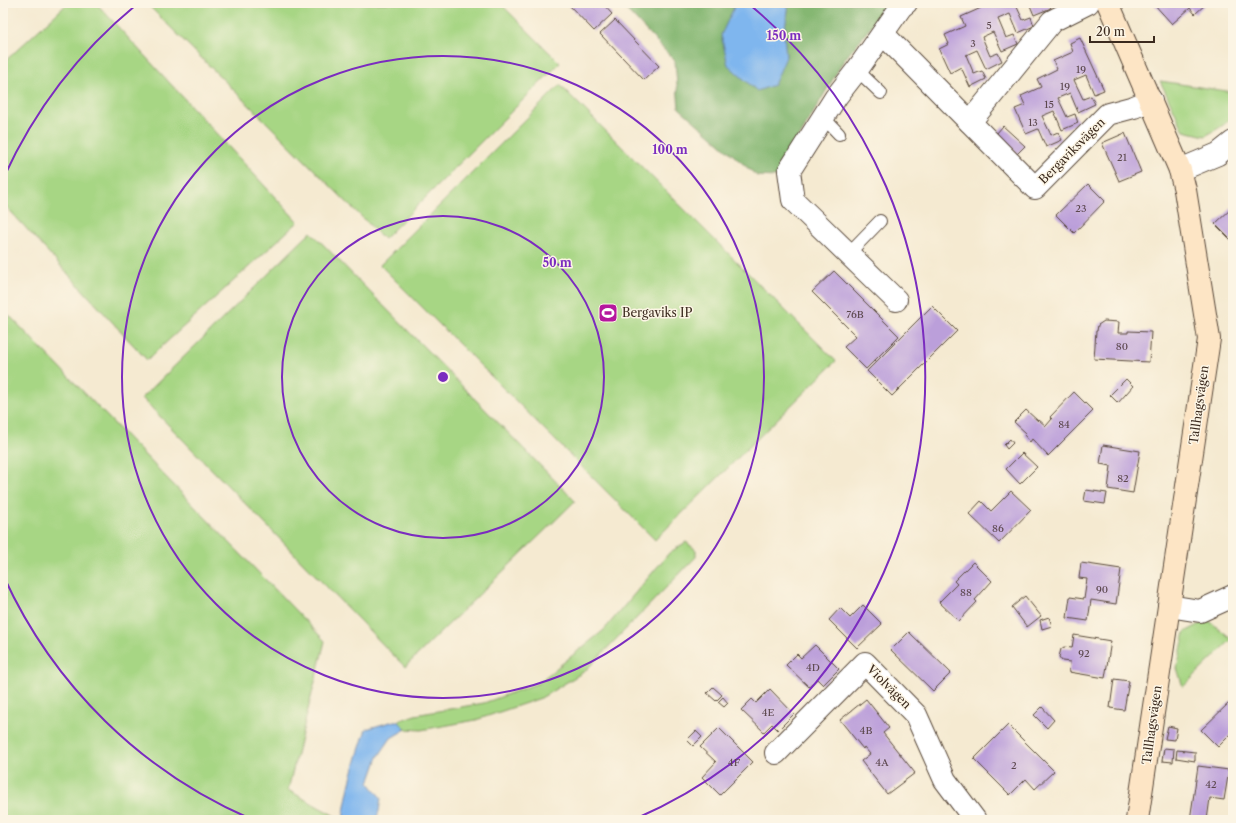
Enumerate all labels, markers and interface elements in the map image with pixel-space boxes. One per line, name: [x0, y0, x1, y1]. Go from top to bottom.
scale bar: [1090, 18, 1154, 44]
house number: 5: [986, 19, 992, 32]
text: 20 m: [1096, 24, 1125, 39]
text: 150 m: [767, 28, 801, 43]
house number: 3: [970, 37, 976, 50]
house number: 19: [1076, 63, 1086, 76]
house number: 19: [1060, 80, 1070, 93]
house number: 15: [1044, 98, 1054, 111]
street label: Bergaviksvägen: [1035, 114, 1108, 187]
house number: 13: [1028, 116, 1038, 129]
text: 100 m: [652, 142, 688, 157]
house number: 21: [1117, 151, 1128, 164]
house number: 23: [1075, 202, 1087, 215]
text: 50 m: [542, 255, 572, 270]
sports icon: Bergaviks IP: [597, 302, 619, 324]
place label: Bergaviks IP: [622, 305, 692, 320]
house number: 76B: [846, 308, 864, 321]
house number: 80: [1116, 340, 1128, 353]
street label: Tallhagsvägen: [1186, 364, 1212, 445]
centre of rings: [436, 370, 450, 384]
house number: 84: [1058, 418, 1070, 431]
house number: 82: [1117, 472, 1129, 485]
house number: 86: [992, 522, 1004, 535]
house number: 90: [1096, 583, 1108, 596]
house number: 88: [960, 586, 972, 599]
house number: 92: [1078, 647, 1090, 660]
house number: 4D: [806, 661, 820, 674]
street label: Violvägen: [864, 661, 915, 712]
street label: Tallhagsvägen: [1139, 684, 1165, 765]
house number: 4E: [762, 706, 774, 719]
house number: 4B: [860, 724, 872, 737]
house number: 4F: [728, 756, 741, 769]
house number: 4A: [875, 756, 889, 769]
house number: 2: [1011, 759, 1017, 772]
house number: 42: [1205, 778, 1217, 791]

